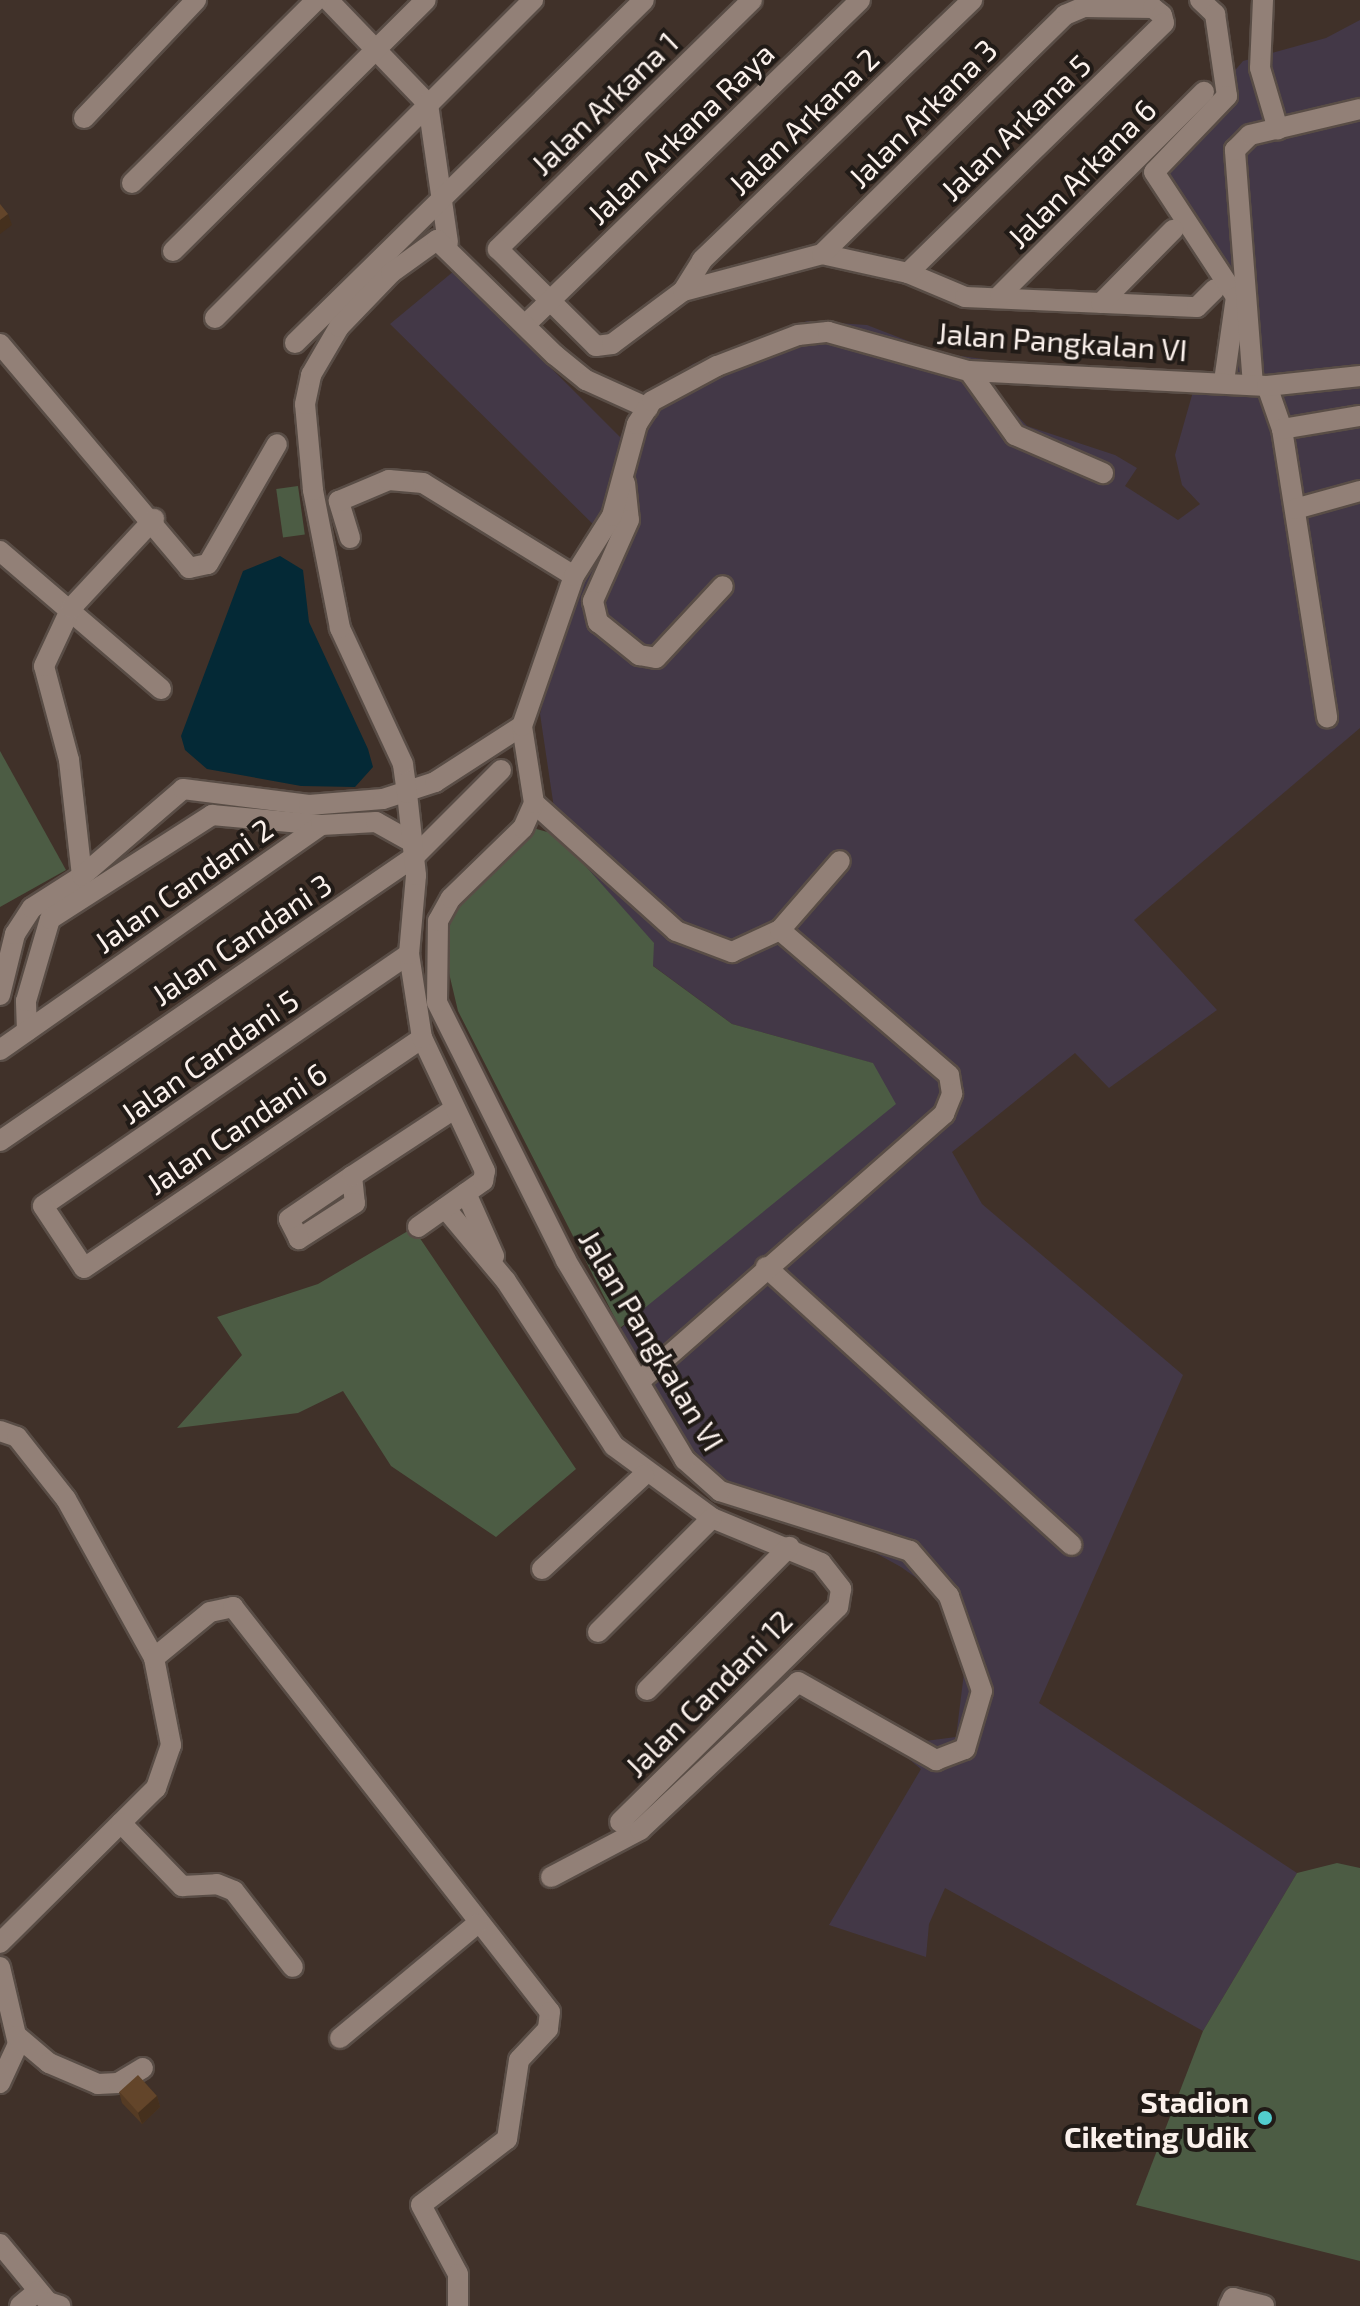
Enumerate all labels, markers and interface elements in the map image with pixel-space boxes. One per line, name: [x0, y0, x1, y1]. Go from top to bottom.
street label: Jalan Arkana 1: [523, 24, 685, 182]
street label: Jalan Arkana 3: [840, 31, 1004, 195]
street label: Jalan Arkana Raya: [579, 34, 781, 232]
street label: Jalan Arkana 2: [720, 40, 886, 202]
street label: Jalan Arkana 5: [932, 46, 1098, 208]
street label: Jalan Arkana 6: [999, 91, 1163, 255]
street label: Jalan Pangkalan VI: [935, 314, 1189, 368]
street label: Jalan Candani 2: [87, 810, 279, 960]
street label: Jalan Candani 3: [144, 866, 338, 1012]
street label: Jalan Candani 5: [113, 981, 305, 1131]
street label: Jalan Candani 6: [139, 1054, 333, 1202]
street label: Jalan Pangkalan VI: [572, 1223, 732, 1457]
street label: Jalan Candani 12: [617, 1602, 799, 1784]
place label: Stadion Ciketing Udik: [1064, 2083, 1249, 2154]
marker: Stadion Ciketing Udik: [1256, 2109, 1274, 2127]

